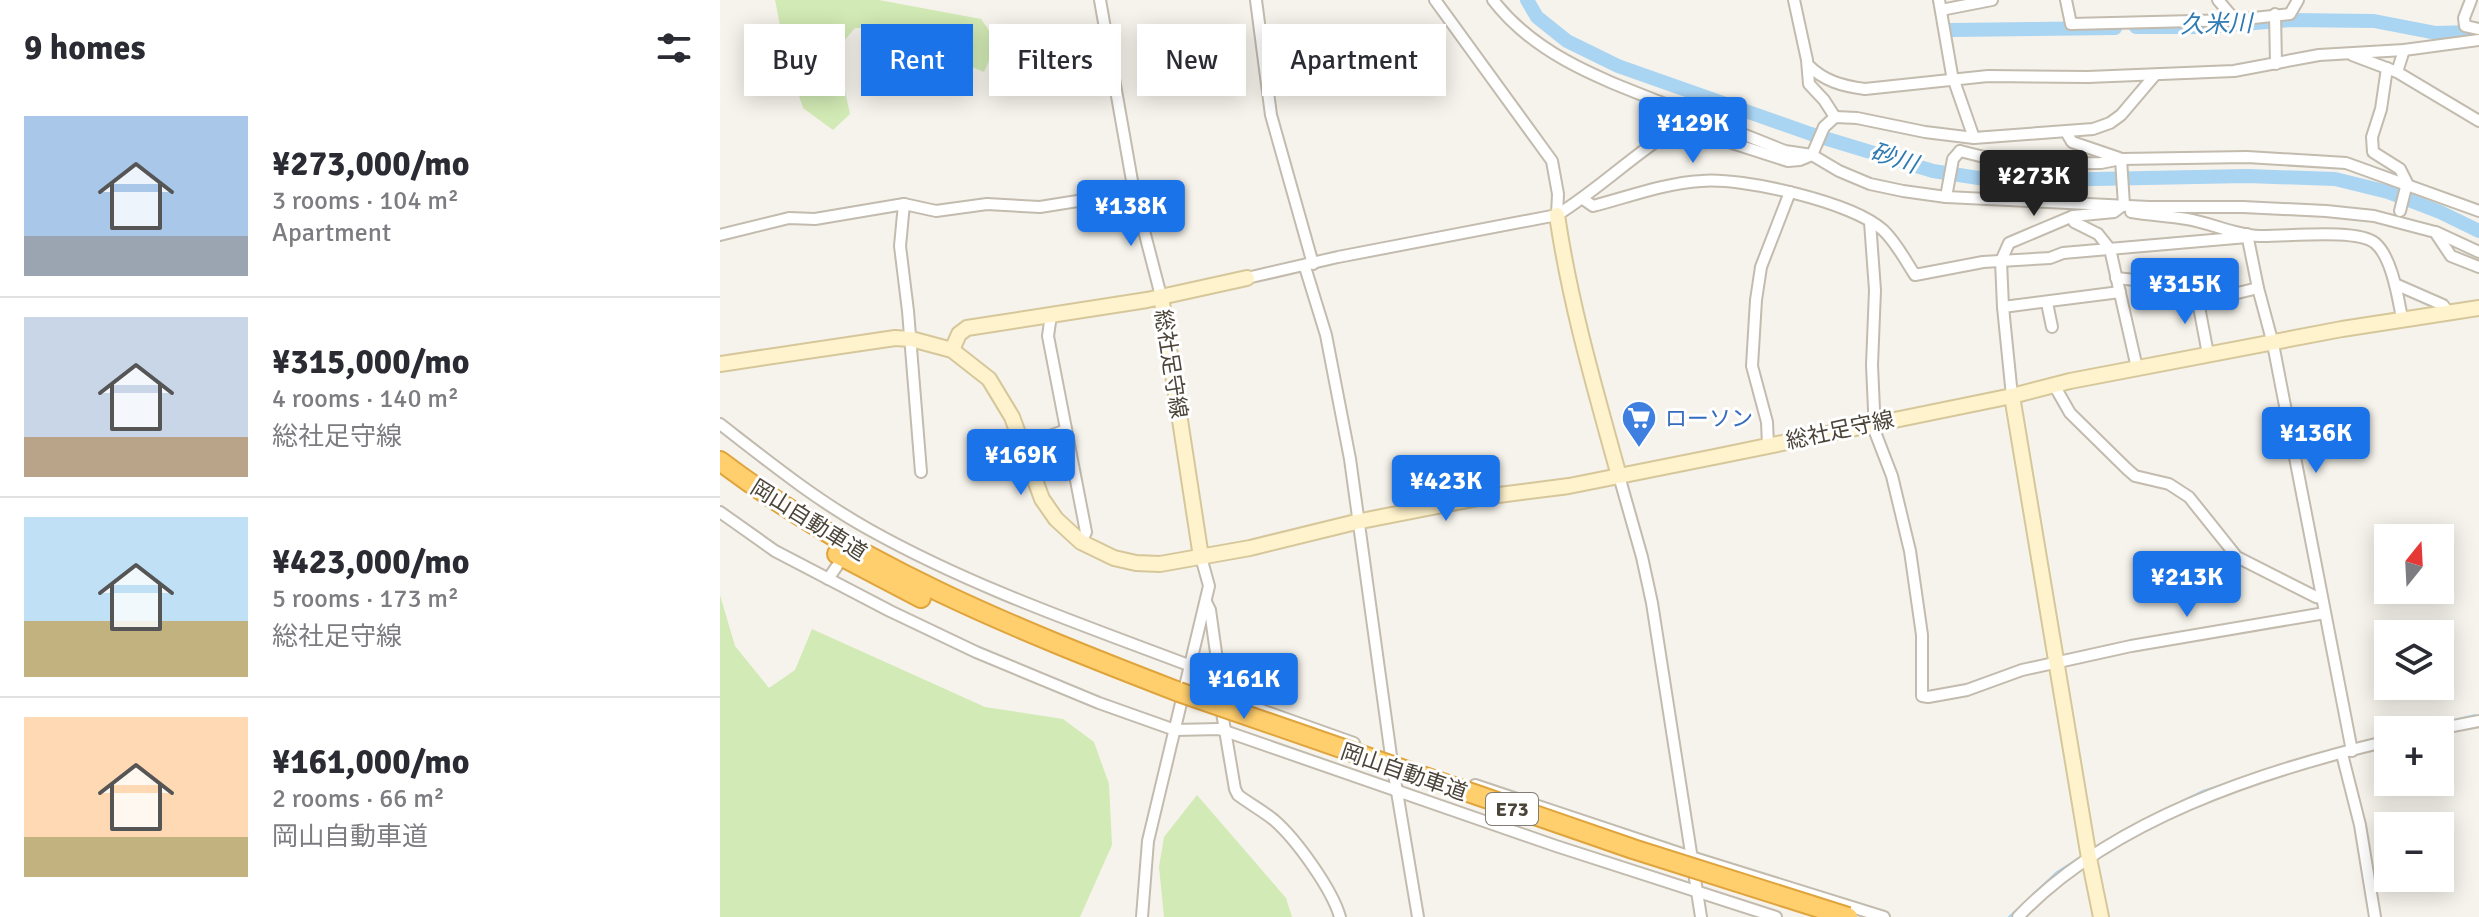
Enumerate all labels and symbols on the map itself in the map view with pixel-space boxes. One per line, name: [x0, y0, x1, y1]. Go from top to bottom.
water label: 久米川: [2180, 8, 2255, 40]
pin: ¥129K: [1637, 97, 1749, 165]
water label: 砂川: [1867, 136, 1924, 181]
pin: ¥273K: [1978, 150, 2090, 218]
pin: ¥138K: [1075, 180, 1187, 248]
pin: ¥315K: [2129, 258, 2241, 326]
street label: 総社足守線: [1149, 308, 1193, 420]
supermarket icon: ローソン: [1620, 399, 1658, 449]
place label: ローソン: [1665, 405, 1753, 432]
street label: 総社足守線: [1783, 405, 1897, 455]
pin: ¥136K: [2260, 407, 2372, 475]
pin: ¥169K: [965, 429, 1077, 497]
pin: ¥423K: [1390, 455, 1502, 523]
street label: 岡山自動車道: [746, 474, 872, 566]
north arrow: [2374, 524, 2454, 604]
pin: ¥213K: [2131, 551, 2243, 619]
pin: ¥161K: [1188, 653, 1300, 721]
street label: 岡山自動車道: [1337, 738, 1471, 806]
road number: E73: [1486, 793, 1538, 825]

